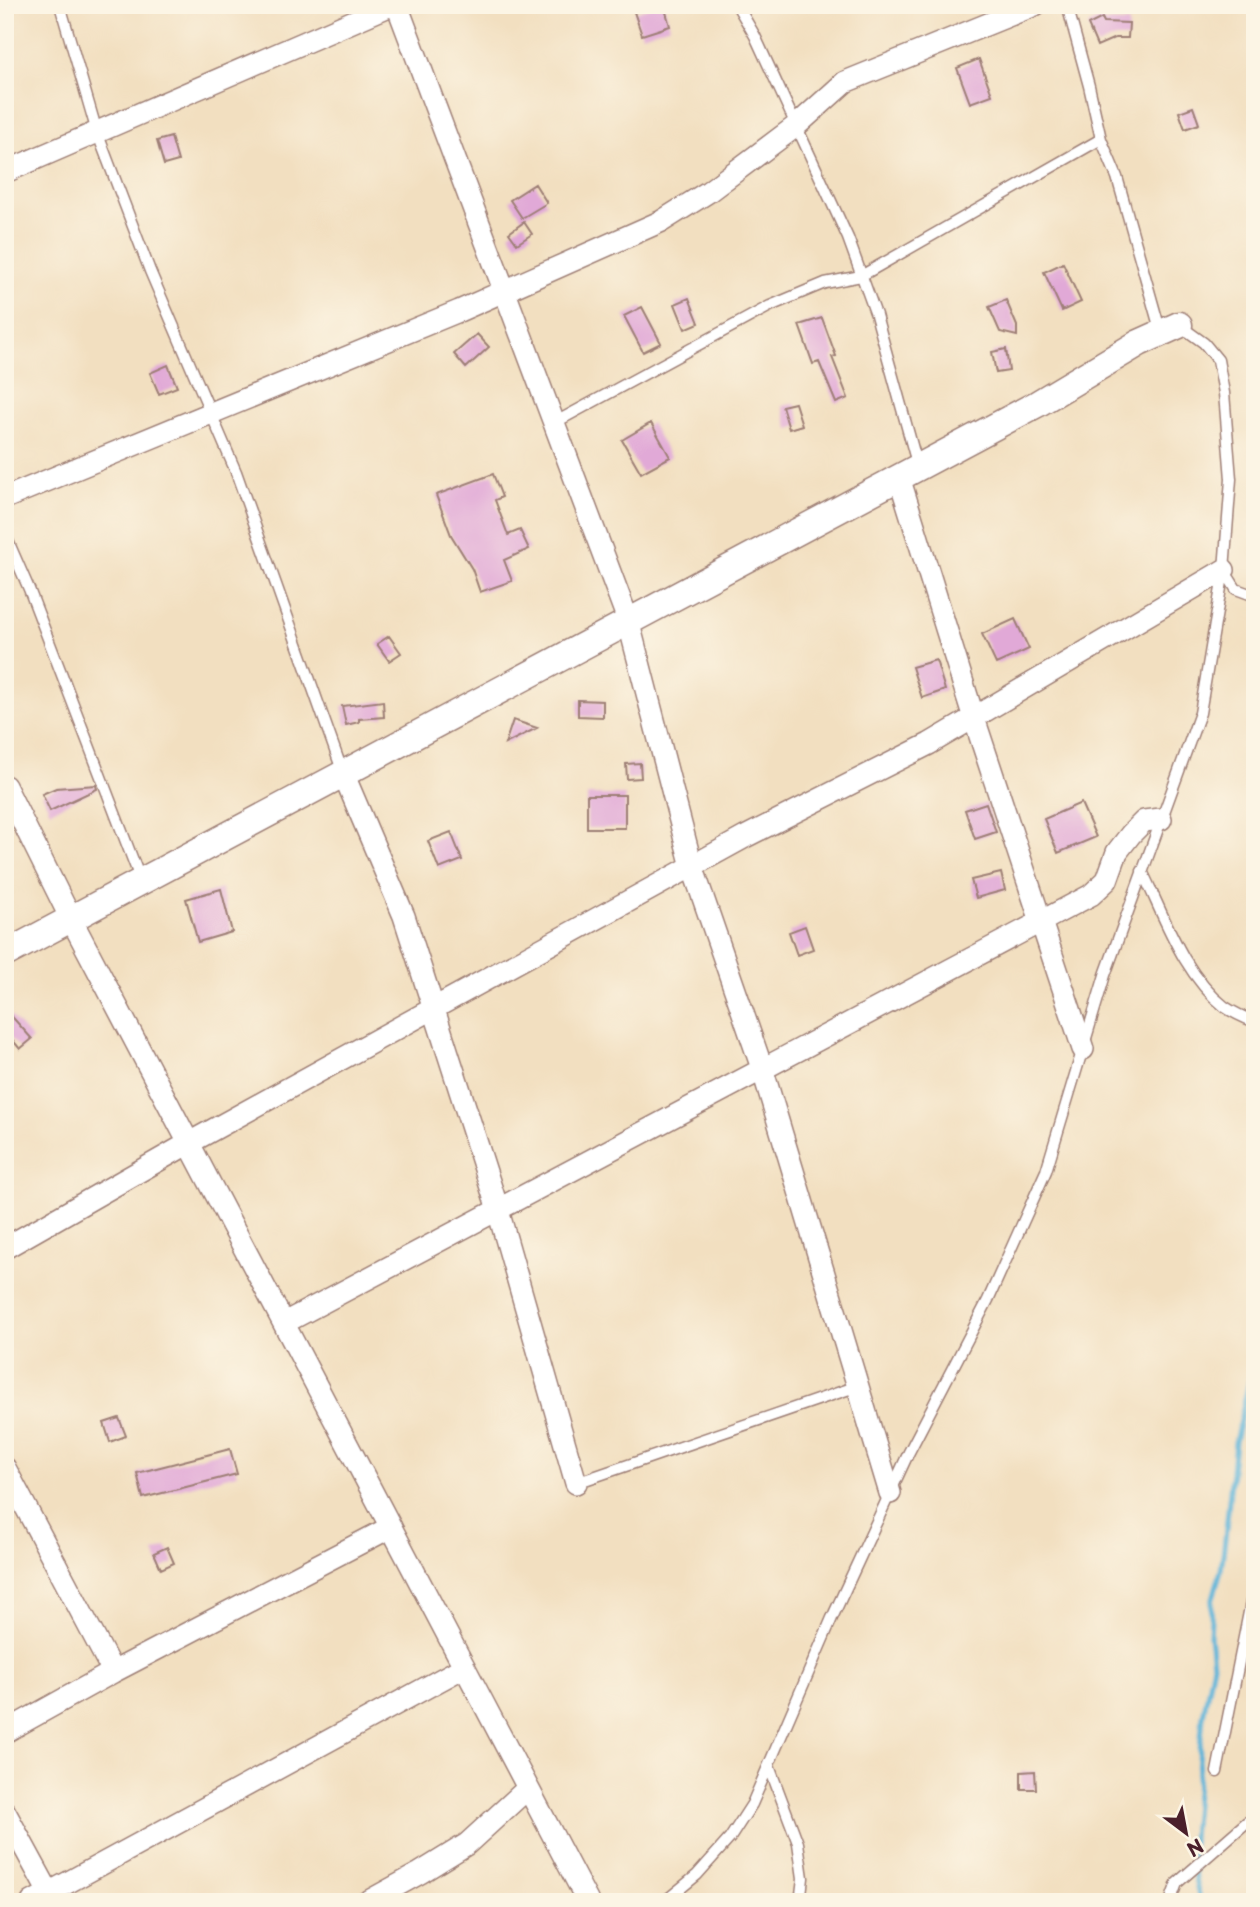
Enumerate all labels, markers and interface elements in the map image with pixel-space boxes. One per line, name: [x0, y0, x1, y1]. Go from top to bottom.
north arrow: [1152, 1798, 1222, 1868]
text: N: [1182, 1832, 1209, 1864]

